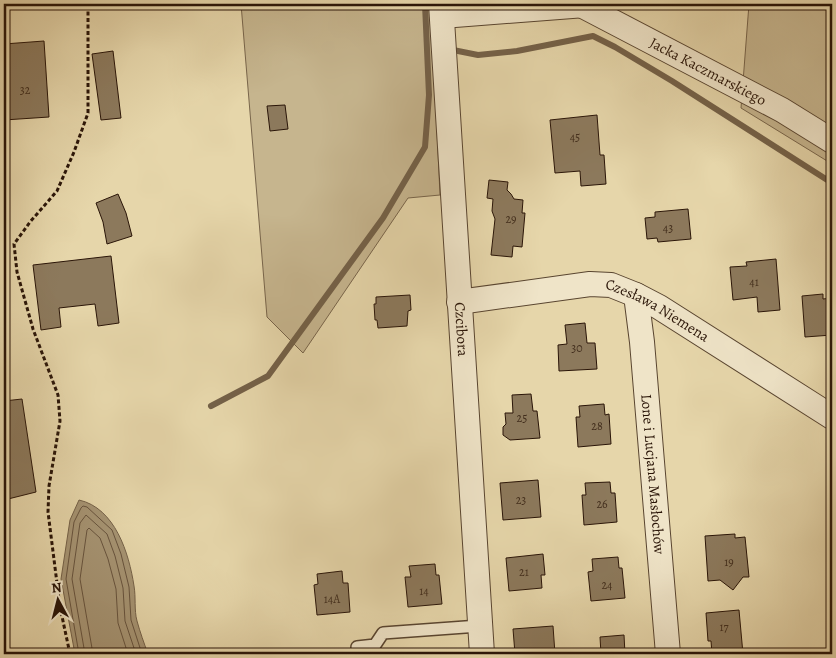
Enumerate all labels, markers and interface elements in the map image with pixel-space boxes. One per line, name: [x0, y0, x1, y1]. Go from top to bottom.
street label: Jacka Kaczmarskiego: [646, 33, 770, 110]
house number: 32: [20, 82, 31, 98]
house number: 45: [570, 129, 580, 145]
house number: 29: [505, 211, 517, 227]
house number: 43: [663, 220, 673, 236]
house number: 41: [749, 274, 759, 290]
street label: Czesława Niemena: [605, 275, 713, 346]
street label: Czcibora: [450, 302, 473, 357]
house number: 30: [571, 340, 583, 356]
street label: Lone i Lucjana Masłochów: [636, 393, 670, 555]
house number: 25: [517, 410, 527, 426]
house number: 28: [591, 418, 603, 434]
house number: 23: [516, 492, 526, 508]
house number: 26: [596, 496, 608, 512]
house number: 19: [724, 554, 734, 570]
house number: 21: [519, 564, 529, 580]
north arrow: [32, 576, 82, 626]
house number: 24: [601, 577, 613, 593]
text: N: [50, 578, 63, 598]
house number: 14: [419, 583, 429, 599]
house number: 14A: [324, 591, 341, 607]
house number: 17: [719, 619, 730, 635]

